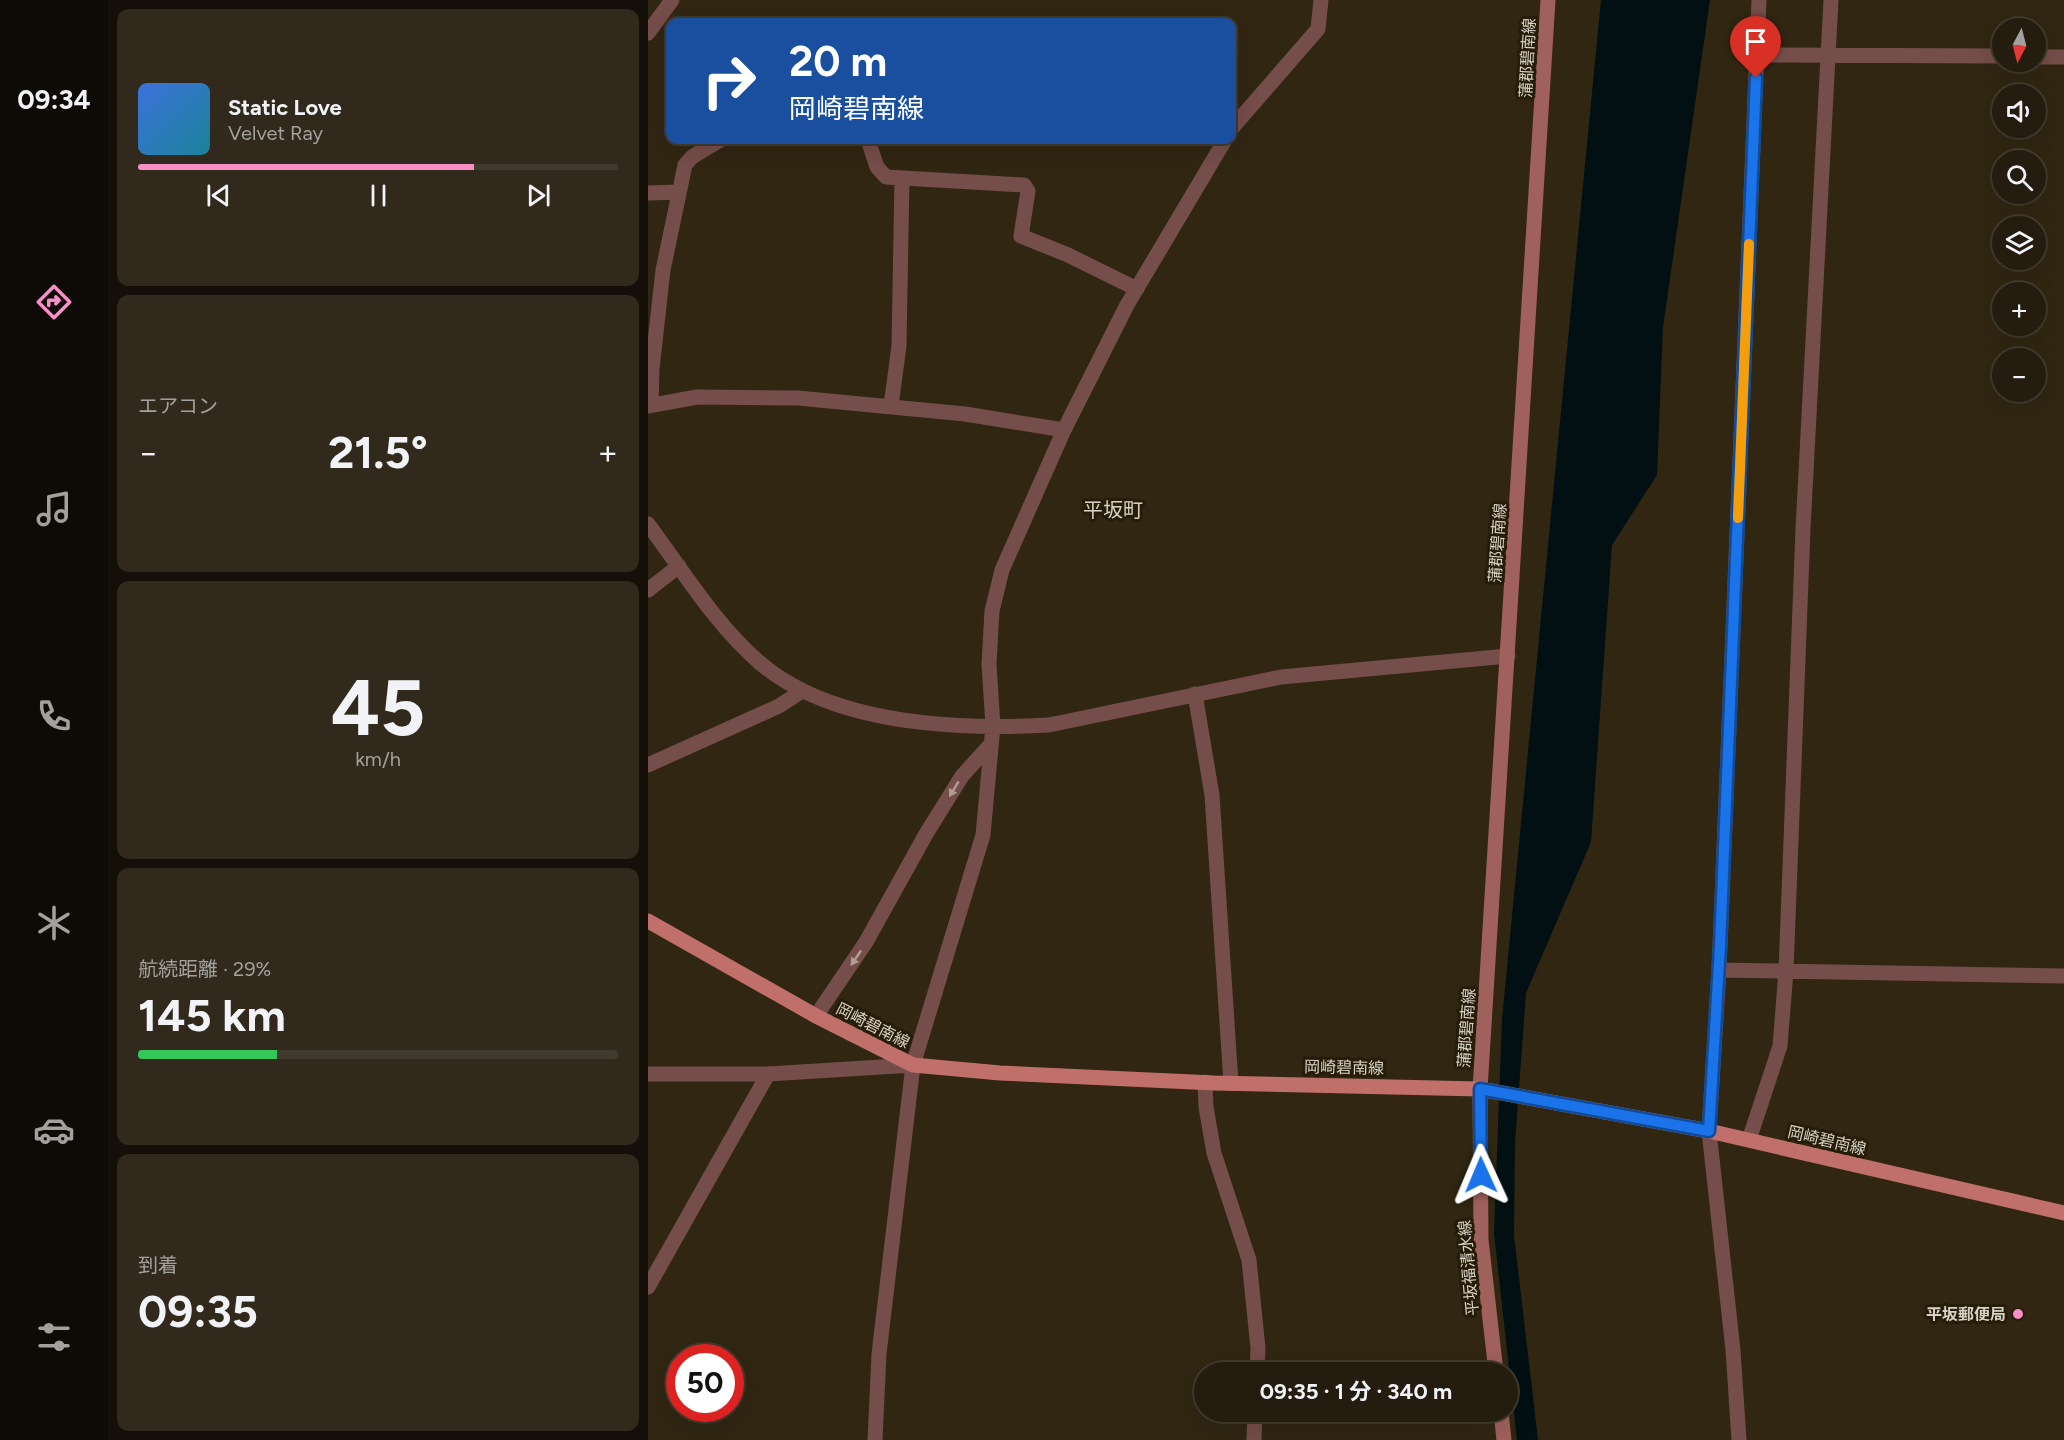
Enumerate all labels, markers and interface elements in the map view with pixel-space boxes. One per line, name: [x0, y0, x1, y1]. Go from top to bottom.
pin: [1730, 16, 1781, 78]
street label: 蒲郡碧南線: [1516, 18, 1539, 98]
north arrow: [1992, 18, 2046, 72]
map controls: [1992, 18, 2046, 402]
icon: arrive: [1739, 25, 1772, 58]
text: 20 m: [789, 36, 887, 87]
icon: right: [690, 42, 768, 120]
text: 09:34: [17, 83, 91, 116]
button: sound: [1992, 84, 2046, 138]
text: 岡崎碧南線: [789, 92, 924, 125]
text: Static Love: [228, 94, 342, 121]
text: Velvet Ray: [228, 121, 323, 145]
button: search: [1992, 150, 2046, 204]
icon: previous: [202, 179, 235, 212]
icon: pause: [362, 179, 395, 212]
icon: next: [522, 179, 555, 212]
button: layers: [1992, 216, 2046, 270]
icon: directions: [33, 281, 75, 323]
button: +: [1992, 282, 2046, 336]
button: −: [1992, 348, 2046, 402]
text: エアコン: [138, 394, 218, 418]
text: 21.5°: [328, 425, 428, 479]
text: −: [138, 433, 159, 472]
text: +: [597, 433, 618, 472]
icon: music: [33, 488, 75, 530]
district label: 平坂町: [1083, 498, 1143, 522]
street label: 蒲郡碧南線: [1485, 502, 1510, 584]
text: 45: [331, 661, 425, 755]
icon: phone: [33, 695, 75, 737]
text: km/h: [355, 747, 401, 771]
one-way arrow: [948, 781, 959, 797]
icon: climate: [33, 902, 75, 944]
one-way arrow: [850, 949, 862, 965]
text: 航続距離 · 29%: [138, 957, 271, 981]
street label: 蒲郡碧南線: [1454, 987, 1479, 1069]
text: 145 km: [138, 988, 286, 1042]
street label: 岡崎碧南線: [833, 999, 913, 1052]
street label: 岡崎碧南線: [1304, 1057, 1384, 1078]
icon: car: [33, 1109, 75, 1151]
street label: 岡崎碧南線: [1786, 1122, 1868, 1159]
position arrow: [1449, 1143, 1513, 1207]
street label: 平坂福清水線: [1455, 1219, 1482, 1317]
text: 到着: [138, 1253, 178, 1277]
text: 09:35: [138, 1284, 258, 1338]
place label: 平坂郵便局: [1926, 1305, 2006, 1324]
marker: 平坂郵便局: [2011, 1307, 2025, 1321]
icon: filters: [33, 1316, 75, 1358]
speed limit sign: 50: [666, 1344, 744, 1422]
text: 09:35 · 1 分 · 340 m: [1260, 1378, 1452, 1405]

